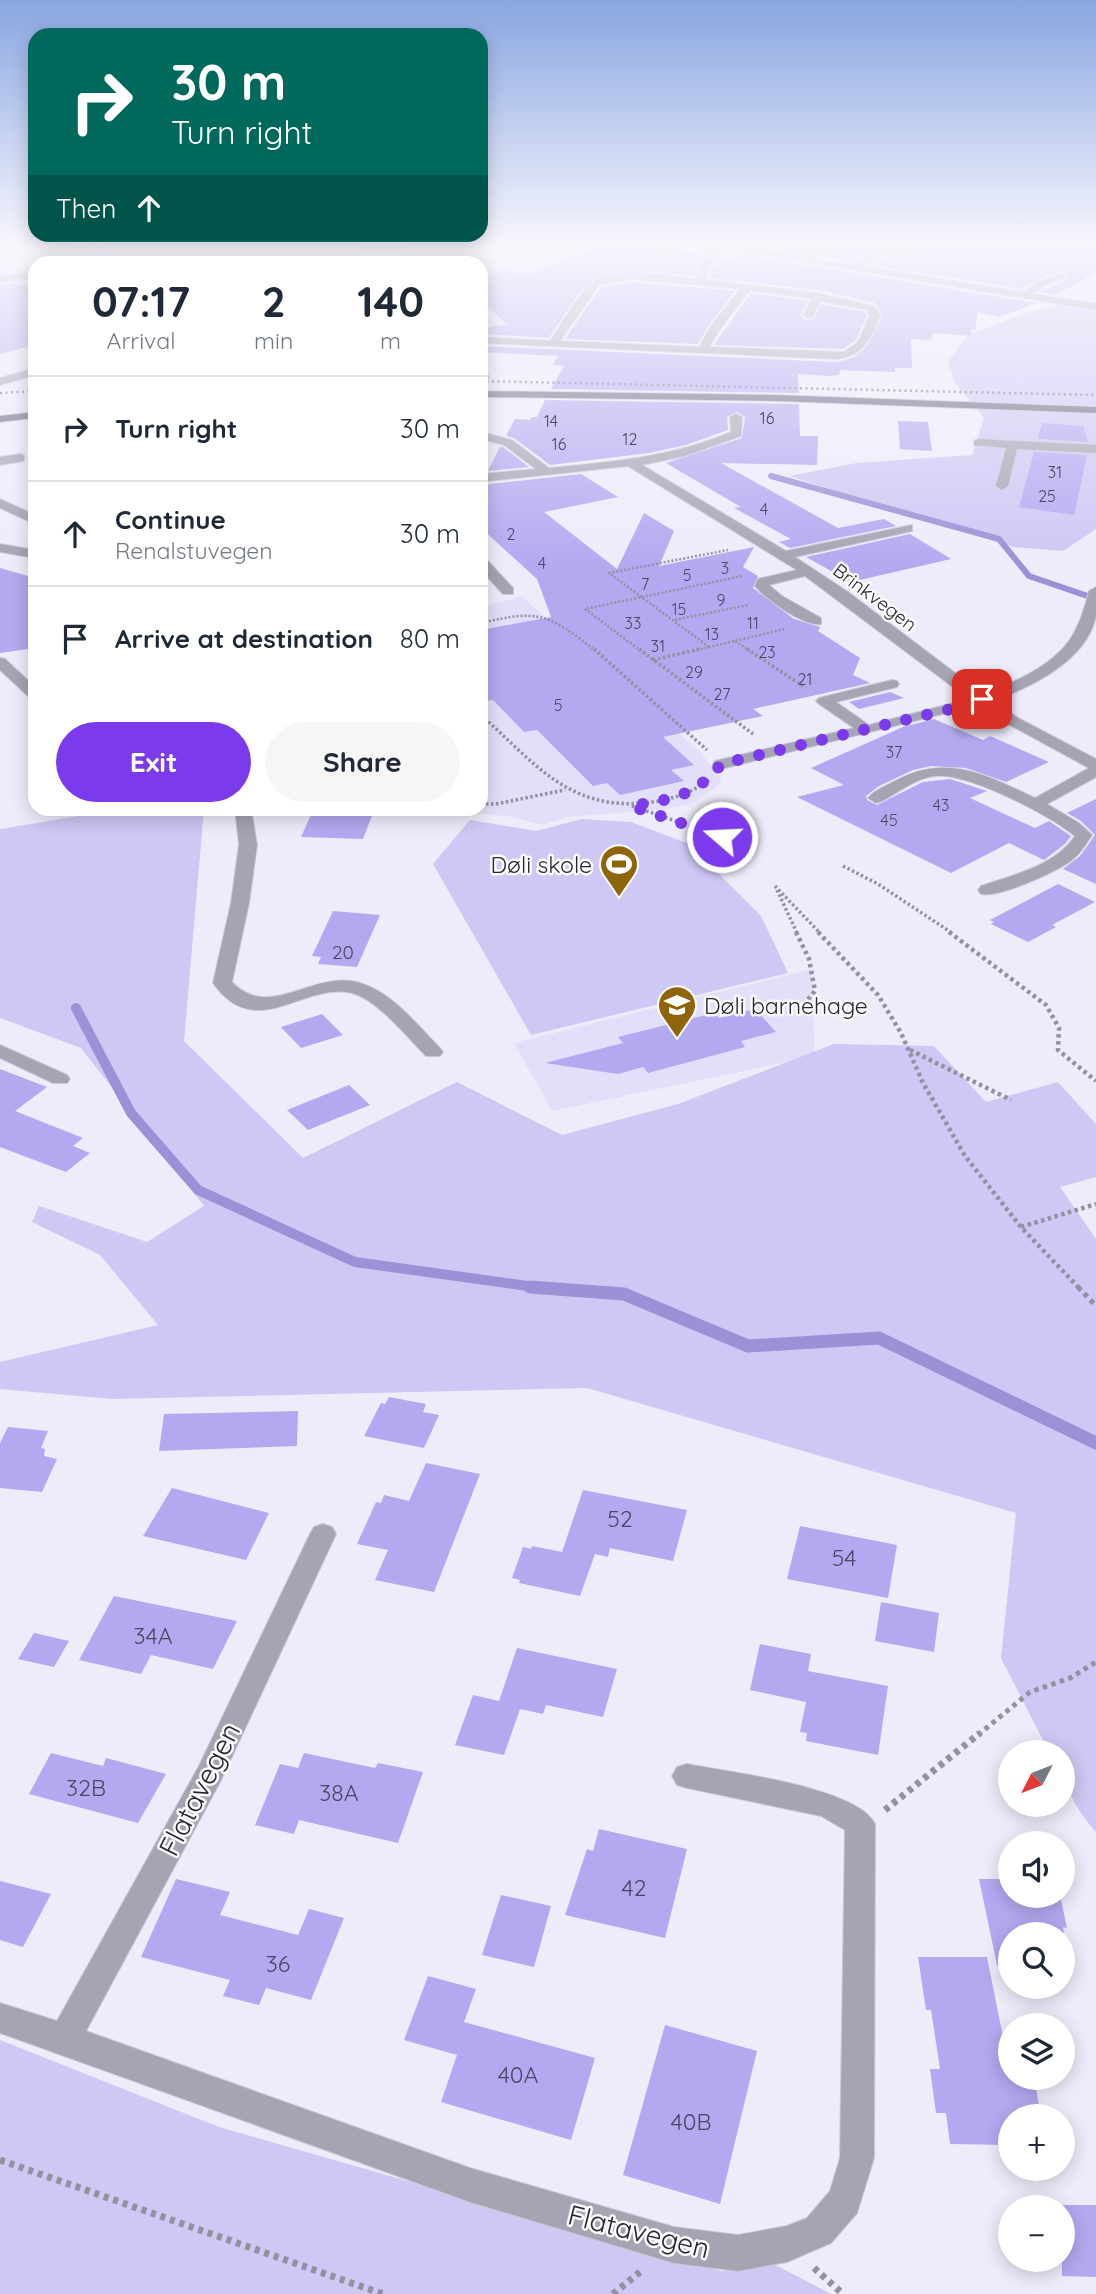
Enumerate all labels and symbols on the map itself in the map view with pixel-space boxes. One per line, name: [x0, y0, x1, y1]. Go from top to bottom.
house number: 16: [760, 408, 775, 428]
house number: 14: [544, 411, 558, 431]
house number: 12: [623, 429, 638, 449]
house number: 16: [552, 434, 567, 454]
house number: 31: [1048, 462, 1062, 482]
house number: 25: [1038, 486, 1056, 506]
house number: 4: [760, 499, 768, 519]
house number: 2: [507, 524, 516, 544]
house number: 4: [538, 553, 546, 573]
house number: 3: [721, 558, 729, 578]
street label: Brinkvegen: [828, 558, 922, 636]
house number: 5: [683, 565, 691, 585]
house number: 7: [641, 574, 649, 594]
house number: 9: [717, 590, 726, 610]
house number: 15: [672, 599, 686, 619]
house number: 33: [625, 613, 641, 633]
house number: 11: [747, 613, 759, 633]
house number: 13: [705, 624, 719, 644]
house number: 31: [651, 636, 665, 656]
house number: 23: [758, 642, 776, 662]
house number: 29: [685, 662, 703, 682]
house number: 21: [798, 669, 812, 689]
pin: [952, 669, 1012, 729]
house number: 27: [714, 684, 730, 704]
house number: 5: [554, 695, 562, 715]
house number: 37: [886, 742, 902, 762]
house number: 43: [933, 795, 949, 815]
position arrow: [685, 800, 759, 874]
house number: 45: [880, 810, 898, 830]
sports icon: Døli skole: [598, 843, 640, 898]
place label: Døli skole: [491, 850, 592, 879]
house number: 20: [332, 940, 354, 964]
school or university icon: Døli barnehage: [656, 984, 698, 1039]
place label: Døli barnehage: [704, 991, 868, 1020]
house number: 52: [607, 1504, 633, 1533]
house number: 54: [832, 1543, 856, 1572]
house number: 34A: [133, 1621, 173, 1650]
street label: Flatavegen: [151, 1717, 247, 1861]
north arrow: [998, 1740, 1074, 1816]
house number: 32B: [66, 1773, 106, 1802]
house number: 38A: [319, 1778, 359, 1807]
house number: 42: [622, 1873, 646, 1902]
house number: 36: [266, 1949, 290, 1978]
house number: 40A: [498, 2060, 538, 2089]
house number: 40B: [671, 2107, 711, 2136]
street label: Flatavegen: [565, 2197, 713, 2265]

